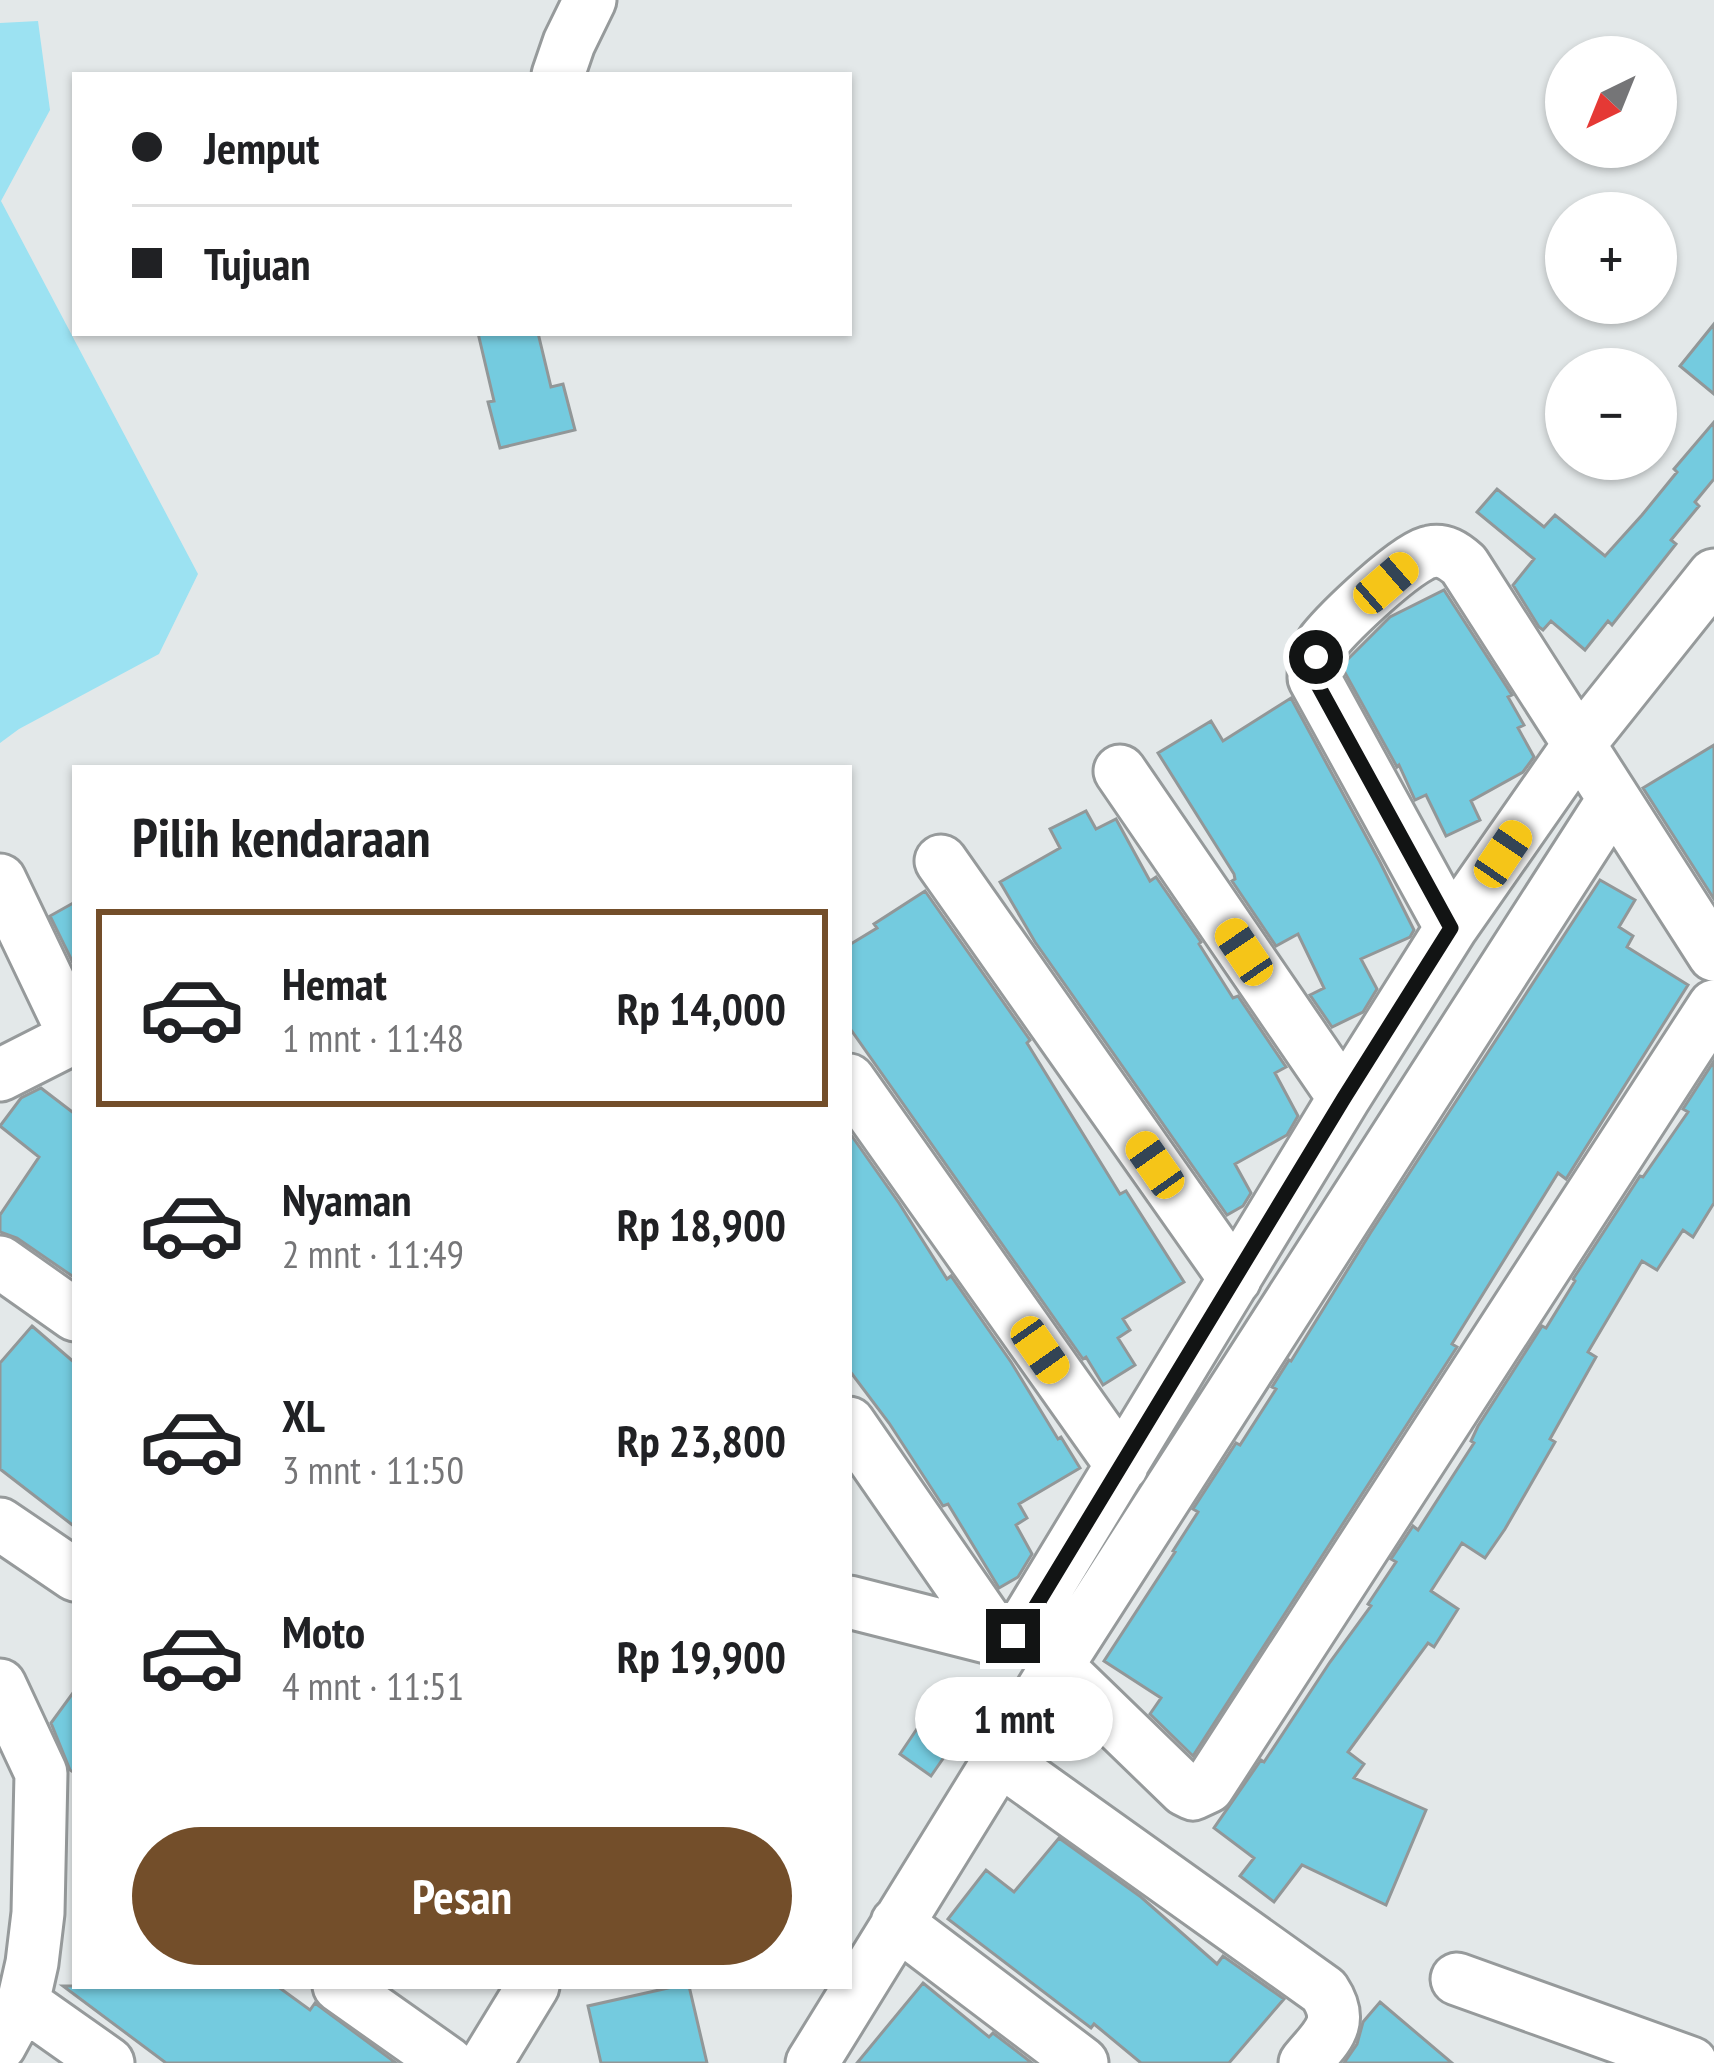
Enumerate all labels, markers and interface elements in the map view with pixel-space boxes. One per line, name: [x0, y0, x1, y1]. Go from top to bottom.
north arrow: [1545, 36, 1677, 168]
map controls: [1545, 36, 1677, 480]
text: Jemput: [204, 118, 319, 176]
button: +: [1545, 192, 1677, 324]
text: Tujuan: [204, 234, 311, 292]
button: −: [1545, 348, 1677, 480]
car: [1347, 546, 1425, 620]
route start: [1289, 630, 1343, 684]
text: Pilih kendaraan: [132, 802, 431, 872]
car: [1468, 814, 1538, 894]
car: [1209, 912, 1279, 992]
icon: car: [138, 954, 246, 1062]
text: Hemat: [282, 954, 387, 1012]
text: Rp 14,000: [617, 979, 786, 1037]
text: 1 mnt · 11:48: [282, 1012, 464, 1063]
car: [1120, 1125, 1190, 1205]
icon: car: [138, 1170, 246, 1278]
text: Nyaman: [282, 1170, 412, 1228]
text: Rp 18,900: [617, 1195, 786, 1253]
text: 2 mnt · 11:49: [282, 1228, 464, 1279]
car: [1005, 1310, 1075, 1390]
icon: car: [138, 1386, 246, 1494]
text: XL: [282, 1386, 325, 1444]
text: Rp 23,800: [617, 1411, 786, 1469]
text: 3 mnt · 11:50: [282, 1444, 464, 1495]
icon: car: [138, 1602, 246, 1710]
text: Moto: [282, 1602, 365, 1660]
route end: [986, 1609, 1040, 1663]
text: Rp 19,900: [617, 1627, 786, 1685]
text: 4 mnt · 11:51: [282, 1660, 464, 1711]
callout: 1 mnt: [914, 1678, 1112, 1762]
text: 1 mnt: [973, 1693, 1055, 1744]
button: Pesan: [132, 1827, 792, 1965]

